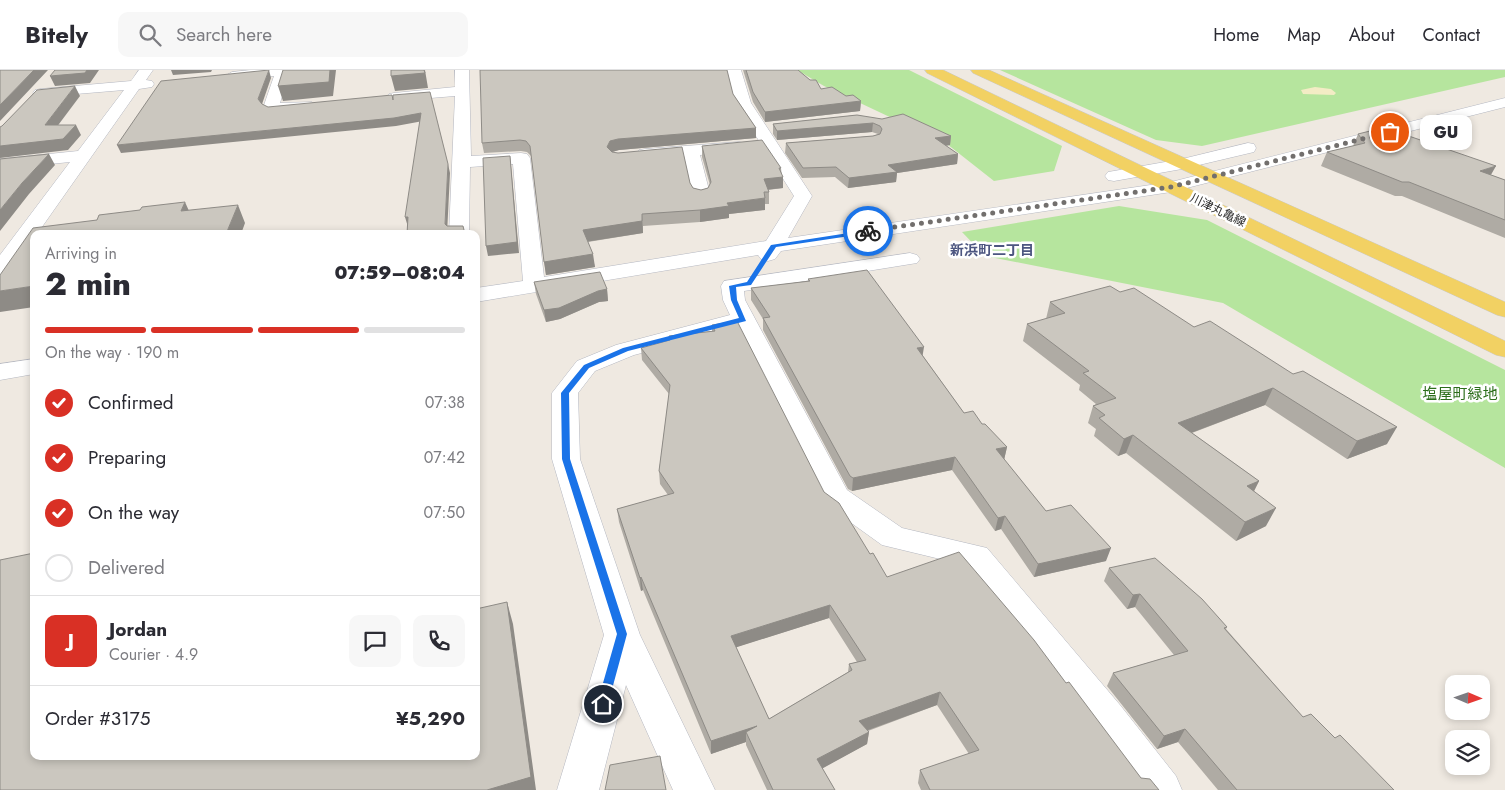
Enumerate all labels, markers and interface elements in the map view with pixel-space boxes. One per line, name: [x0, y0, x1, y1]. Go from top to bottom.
search box: [118, 12, 468, 57]
text: Bitely: [25, 17, 88, 52]
icon: search: [136, 21, 164, 49]
text: Search here: [176, 21, 272, 48]
text: Home: [1213, 22, 1259, 48]
text: Map: [1287, 22, 1321, 48]
text: About: [1349, 22, 1394, 48]
text: Contact: [1422, 22, 1480, 48]
pin: [1369, 111, 1411, 153]
callout: GU: [1420, 114, 1472, 150]
icon: bag: [1376, 118, 1404, 146]
text: GU: [1434, 121, 1458, 144]
street label: 川津丸亀線: [1187, 189, 1249, 231]
courier: [843, 206, 893, 256]
icon: bike: [854, 217, 882, 245]
district label: 新浜町二丁目: [950, 240, 1034, 260]
text: Arriving in: [45, 242, 117, 265]
text: 07:59–08:04: [334, 259, 465, 286]
text: 2 min: [45, 261, 131, 307]
text: On the way · 190 m: [45, 341, 179, 364]
park label: 塩屋町緑地: [1422, 383, 1498, 405]
icon: check: [45, 389, 73, 417]
text: Confirmed: [88, 389, 174, 416]
text: 07:38: [425, 391, 465, 414]
icon: check: [45, 444, 73, 472]
text: Preparing: [88, 444, 166, 471]
text: 07:42: [424, 446, 465, 469]
icon: check: [45, 499, 73, 527]
text: On the way: [88, 499, 179, 526]
text: 07:50: [424, 501, 465, 524]
text: Delivered: [88, 554, 165, 581]
button: chat: [349, 615, 401, 667]
button: phone: [413, 615, 465, 667]
text: Jordan: [109, 616, 167, 643]
text: J: [68, 627, 74, 654]
text: Courier · 4.9: [109, 643, 198, 666]
north arrow: [1445, 675, 1490, 720]
map controls: [1445, 675, 1490, 775]
pin: [582, 683, 624, 725]
icon: home: [589, 690, 617, 718]
text: Order #3175: [45, 705, 150, 732]
text: ¥5,290: [396, 705, 465, 732]
button: layers: [1445, 730, 1490, 775]

